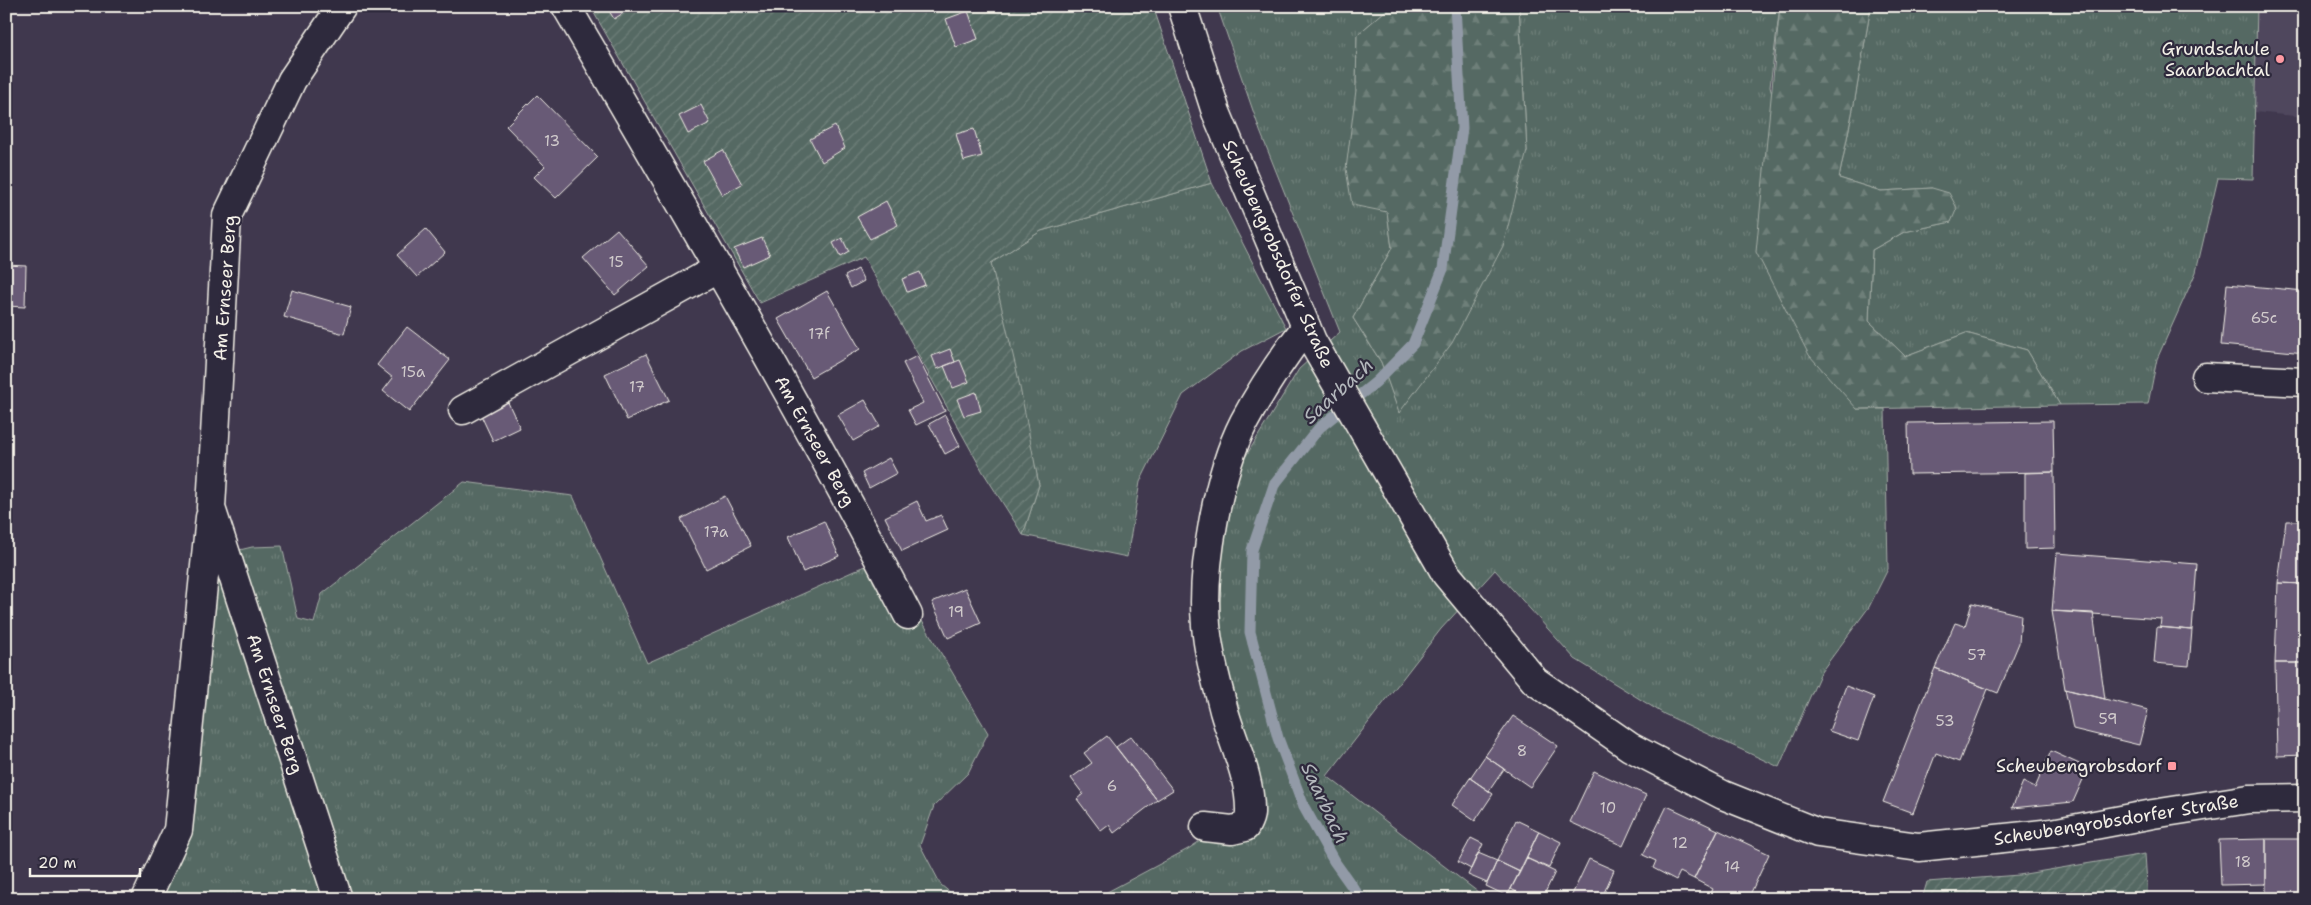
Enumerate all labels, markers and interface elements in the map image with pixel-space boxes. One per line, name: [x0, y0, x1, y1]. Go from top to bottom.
place label: Grundschule Saarbachtal: [2161, 37, 2271, 82]
marker: Grundschule Saarbachtal: [2274, 53, 2286, 65]
house number: 13: [544, 131, 560, 151]
street label: Scheubengrobsdorfer Straße: [1217, 136, 1339, 372]
street label: Am Ernseer Berg: [208, 214, 242, 362]
house number: 15: [608, 252, 624, 272]
house number: 65c: [2251, 308, 2277, 328]
house number: 17f: [808, 324, 830, 344]
water label: Saarbach: [1297, 353, 1379, 429]
house number: 15a: [401, 362, 426, 382]
street label: Am Ernseer Berg: [769, 371, 861, 511]
house number: 17: [629, 377, 645, 397]
house number: 17a: [704, 522, 729, 542]
house number: 19: [948, 602, 964, 622]
street label: Am Ernseer Berg: [241, 631, 309, 777]
house number: 57: [1968, 645, 1986, 665]
house number: 59: [2099, 709, 2117, 729]
house number: 53: [1936, 711, 1955, 731]
house number: 8: [1517, 741, 1527, 761]
place label: Scheubengrobsdorf: [1996, 754, 2162, 778]
water label: Saarbach: [1295, 758, 1355, 848]
marker: Scheubengrobsdorf: [2166, 760, 2178, 772]
house number: 6: [1107, 776, 1117, 796]
street label: Scheubengrobsdorfer Straße: [1992, 789, 2240, 851]
house number: 10: [1600, 798, 1616, 818]
house number: 12: [1672, 833, 1688, 853]
scale bar: [30, 845, 140, 877]
house number: 18: [2235, 852, 2251, 872]
text: 20 m: [38, 853, 77, 873]
house number: 14: [1724, 857, 1740, 877]

